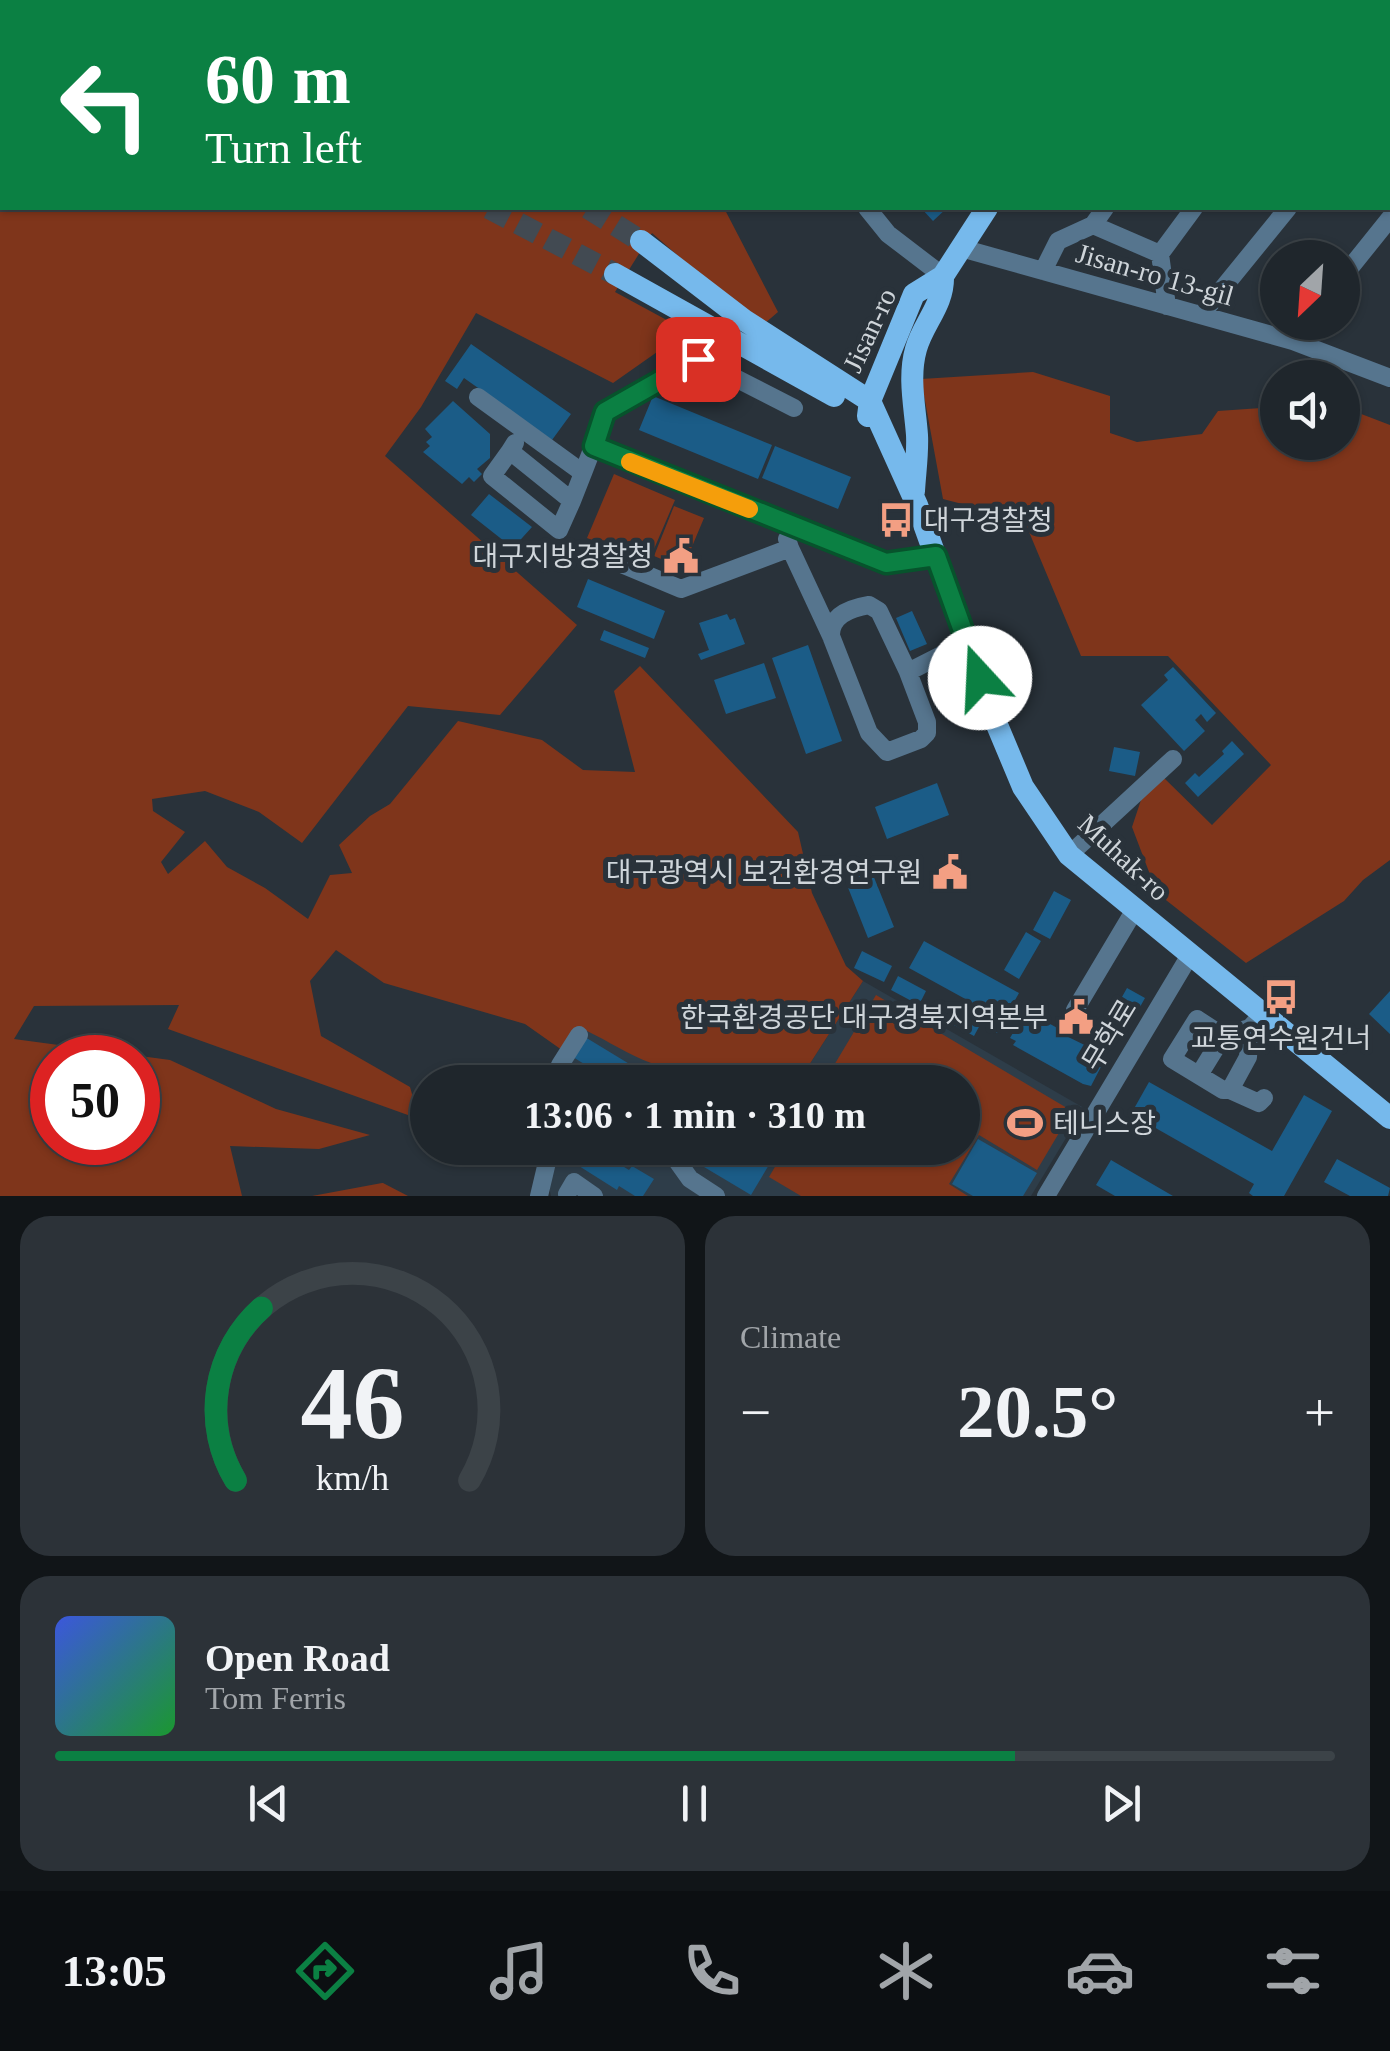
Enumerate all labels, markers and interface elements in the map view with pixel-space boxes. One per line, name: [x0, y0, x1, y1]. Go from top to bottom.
icon: left: [40, 40, 170, 170]
text: 60 m: [205, 41, 351, 118]
text: Turn left: [205, 123, 362, 173]
street label: Jisan-ro 13-gil: [1072, 237, 1237, 312]
north arrow: [1260, 240, 1360, 340]
map controls: [1260, 240, 1360, 460]
street label: Jisan-ro: [837, 283, 902, 377]
pin: [656, 317, 741, 402]
icon: arrive: [671, 332, 726, 387]
button: sound: [1260, 360, 1360, 460]
bus stop icon: 대구경찰청: [877, 501, 915, 539]
place label: 대구경찰청: [924, 505, 1053, 536]
public building icon: 대구지방경찰청: [662, 537, 700, 575]
place label: 대구지방경찰청: [473, 541, 653, 572]
position arrow: [928, 626, 1032, 730]
street label: Muhak-ro: [1072, 808, 1175, 907]
public building icon: 대구광역시 보건환경연구원: [931, 853, 969, 891]
place label: 대구광역시 보건환경연구원: [606, 857, 922, 888]
bus stop icon: 교통연수원건너: [1262, 978, 1300, 1016]
street label: 무학로: [1076, 994, 1143, 1076]
public building icon: 한국환경공단 대구경북지역본부: [1057, 998, 1095, 1036]
place label: 한국환경공단 대구경북지역본부: [680, 1002, 1048, 1033]
place label: 교통연수원건너: [1191, 1023, 1371, 1054]
speed limit sign: 50: [30, 1035, 160, 1165]
text: 13:06 · 1 min · 310 m: [524, 1094, 866, 1136]
sports icon: 테니스장: [1006, 1104, 1044, 1142]
place label: 테니스장: [1053, 1108, 1156, 1139]
text: Climate: [740, 1319, 841, 1355]
text: 46: [301, 1345, 405, 1460]
text: 20.5°: [957, 1370, 1118, 1453]
text: −: [740, 1382, 771, 1443]
text: +: [1304, 1382, 1335, 1443]
text: km/h: [316, 1458, 389, 1498]
text: Open Road: [205, 1637, 390, 1679]
text: Tom Ferris: [205, 1680, 346, 1716]
icon: previous: [241, 1776, 296, 1831]
icon: pause: [667, 1776, 722, 1831]
icon: next: [1094, 1776, 1149, 1831]
icon: directions: [290, 1936, 360, 2006]
icon: music: [484, 1936, 554, 2006]
icon: phone: [677, 1936, 747, 2006]
icon: climate: [871, 1936, 941, 2006]
icon: car: [1065, 1936, 1135, 2006]
icon: filters: [1258, 1936, 1328, 2006]
text: 13:05: [62, 1946, 167, 1996]

